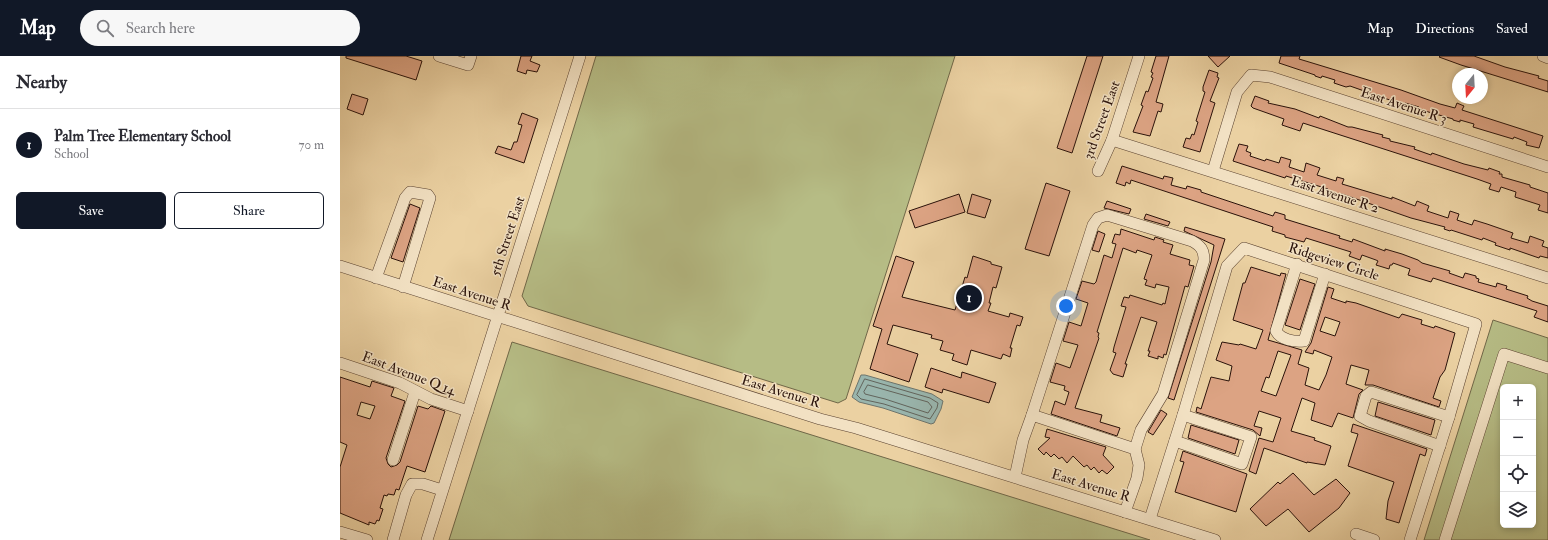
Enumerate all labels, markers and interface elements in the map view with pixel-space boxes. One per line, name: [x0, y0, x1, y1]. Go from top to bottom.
search box: [80, 10, 360, 46]
text: Map: [20, 16, 56, 40]
icon: search: [94, 17, 116, 39]
text: Search here: [126, 19, 195, 38]
text: Map: [1367, 20, 1393, 37]
text: Directions: [1415, 20, 1474, 37]
text: Saved: [1496, 20, 1528, 37]
north arrow: [1452, 68, 1488, 104]
text: Nearby: [16, 72, 67, 93]
street label: 3rd Street East: [1079, 78, 1124, 162]
street label: East Avenue R 3: [1358, 83, 1449, 127]
text: Palm Tree Elementary School: [54, 127, 231, 146]
text: 1: [27, 137, 31, 153]
text: 70 m: [299, 137, 324, 153]
text: School: [54, 146, 89, 162]
street label: East Avenue R 2: [1289, 172, 1381, 217]
button: Save: [16, 192, 166, 229]
button: Share: [174, 192, 324, 229]
street label: 5th Street East: [487, 194, 528, 278]
street label: Ridgeview Circle: [1286, 239, 1382, 284]
street label: East Avenue R: [430, 273, 514, 314]
pin: 1: [956, 283, 982, 313]
your location: [1056, 296, 1076, 316]
street label: East Avenue Q 14: [360, 348, 459, 400]
street label: East Avenue R: [739, 371, 823, 412]
map controls: [1500, 384, 1536, 528]
button: +: [1500, 384, 1536, 420]
button: −: [1500, 420, 1536, 456]
button: locate: [1500, 456, 1536, 492]
street label: East Avenue R: [1049, 465, 1133, 506]
button: layers: [1500, 492, 1536, 528]

